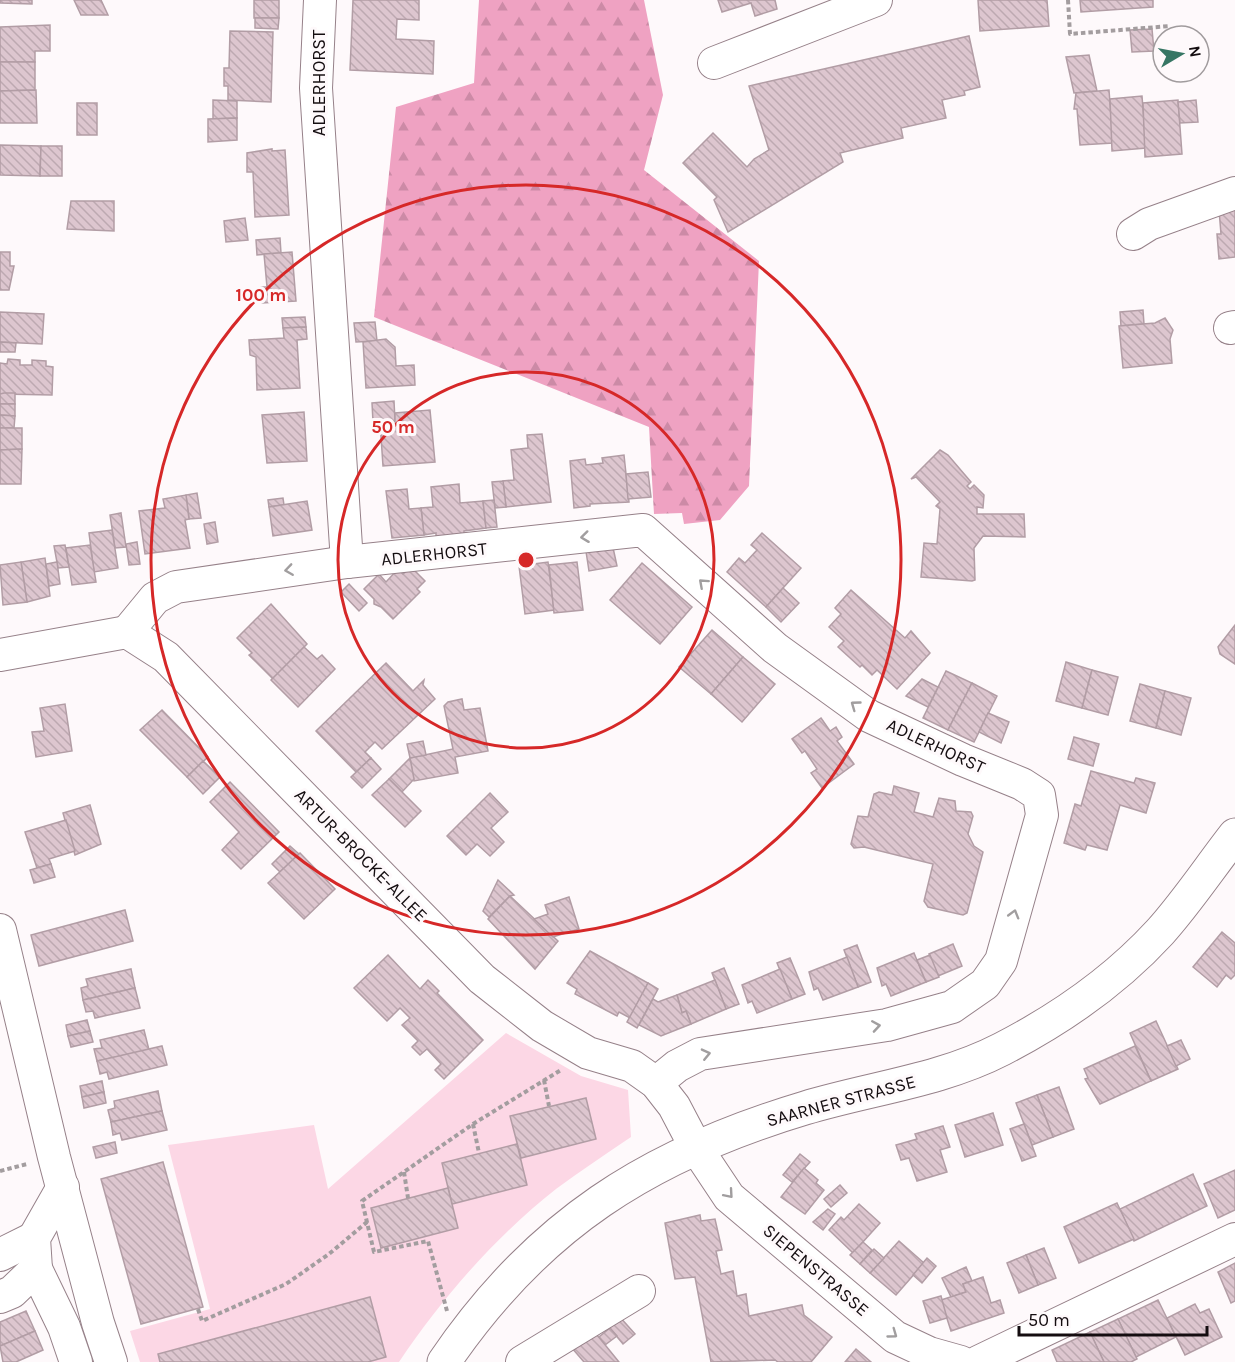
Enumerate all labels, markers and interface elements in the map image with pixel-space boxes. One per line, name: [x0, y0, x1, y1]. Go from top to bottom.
north arrow: [1151, 24, 1211, 84]
street label: ADLERHORST: [308, 30, 330, 136]
text: N: [1185, 44, 1206, 59]
text: 100 m: [236, 284, 286, 306]
text: 50 m: [371, 416, 415, 438]
one-way arrow: [580, 530, 589, 543]
street label: ADLERHORST: [380, 538, 488, 570]
centre of rings: [516, 550, 536, 570]
one-way arrow: [285, 564, 294, 576]
one-way arrow: [699, 580, 710, 591]
one-way arrow: [850, 701, 861, 712]
street label: ADLERHORST: [883, 714, 989, 778]
street label: ARTUR-BROCKE-ALLEE: [290, 784, 432, 926]
one-way arrow: [1007, 909, 1019, 920]
one-way arrow: [871, 1021, 880, 1033]
one-way arrow: [701, 1048, 711, 1061]
street label: SAARNER STRASSE: [764, 1071, 918, 1131]
one-way arrow: [722, 1187, 733, 1198]
street label: SIEPENSTRASSE: [759, 1219, 873, 1321]
scale bar: [1019, 1299, 1206, 1337]
text: 50 m: [1028, 1309, 1070, 1331]
one-way arrow: [886, 1327, 897, 1338]

